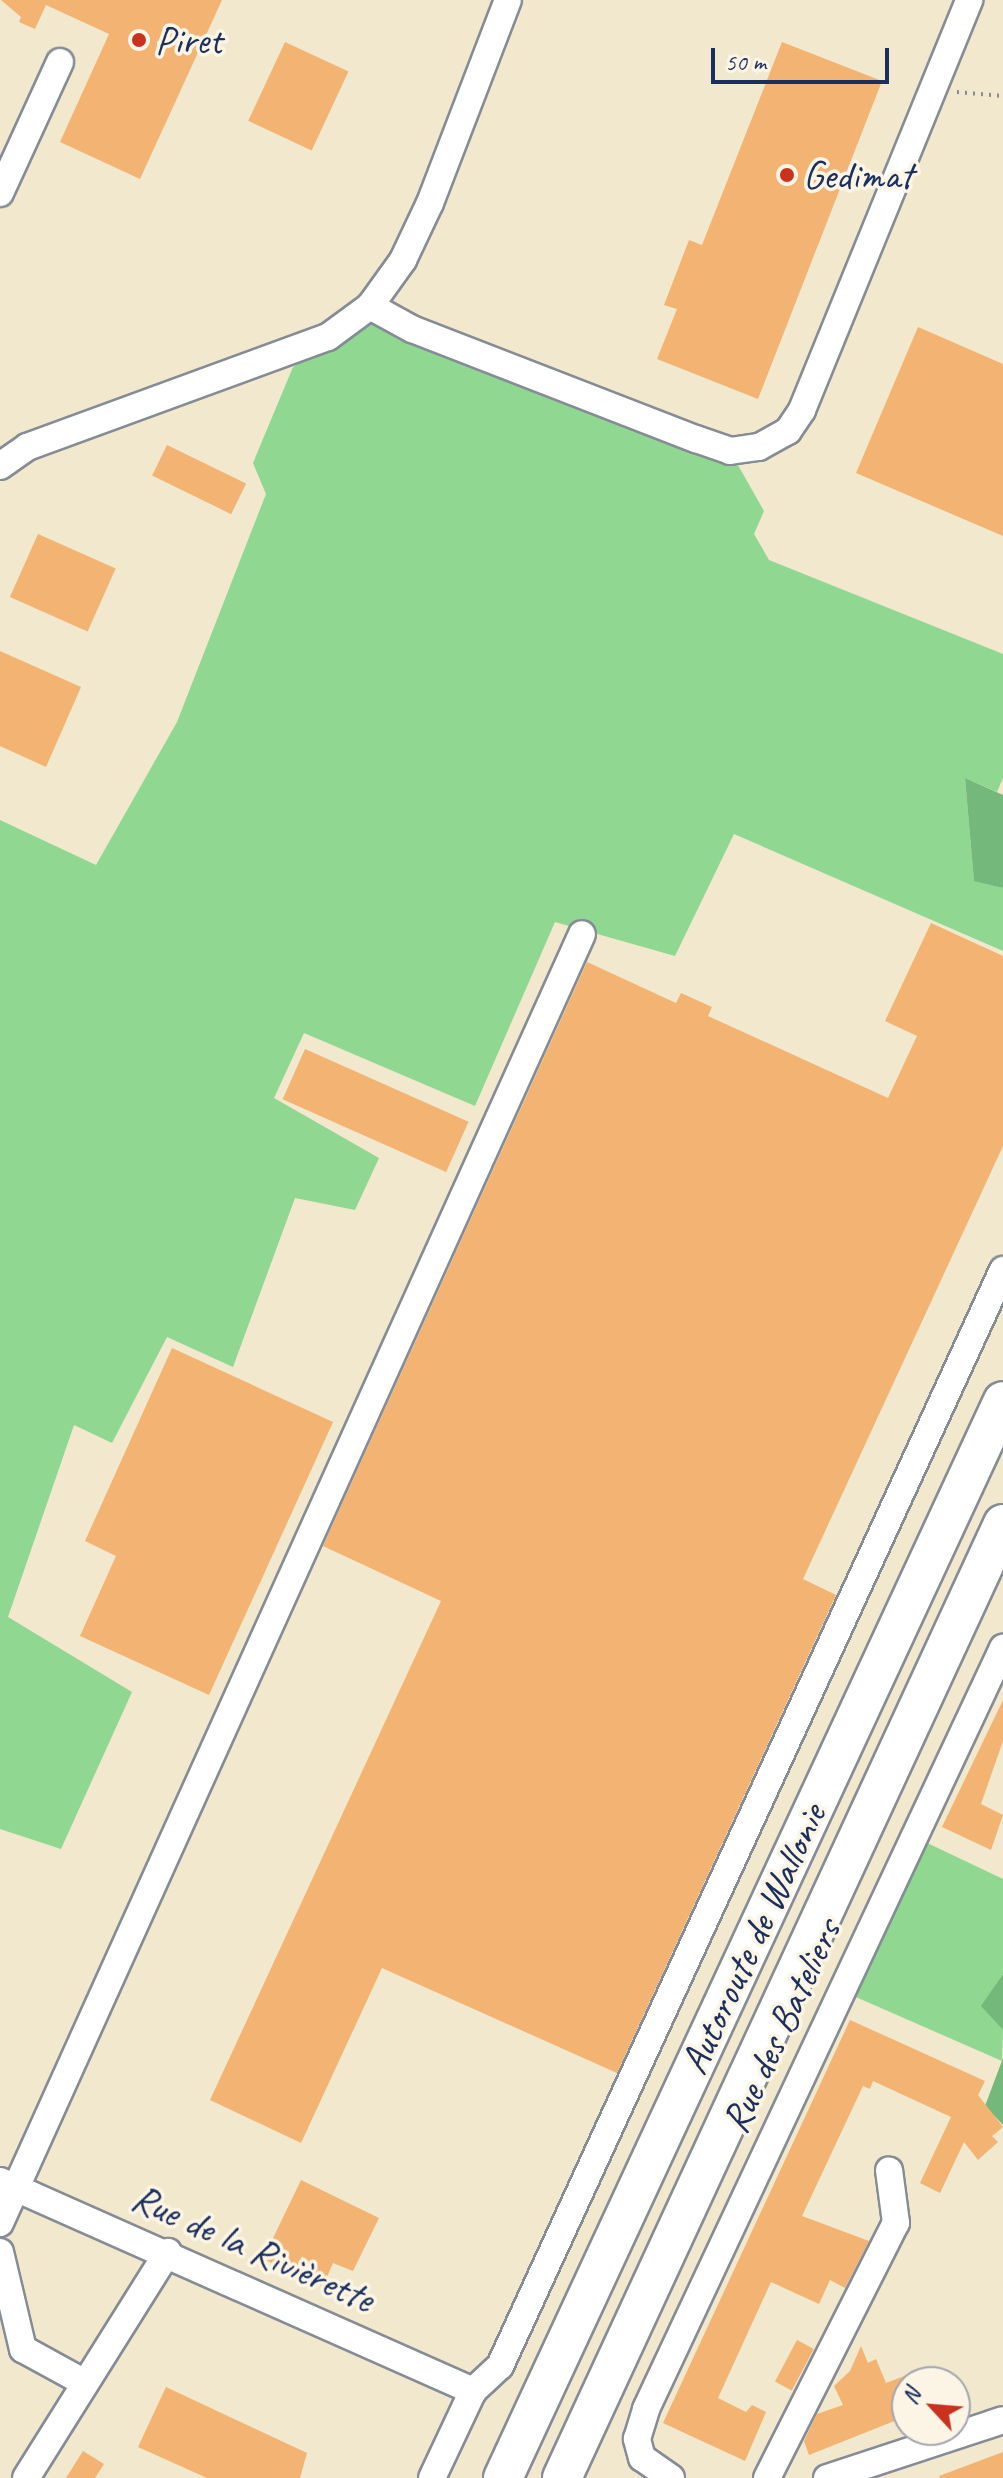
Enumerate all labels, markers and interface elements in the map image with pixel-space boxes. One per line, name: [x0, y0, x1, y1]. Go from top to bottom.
place label: Piret: [155, 16, 222, 64]
marker: Piret: [130, 31, 148, 49]
scale bar: [715, 32, 893, 82]
text: 50 m: [725, 47, 766, 77]
place label: Gedimat: [803, 151, 913, 199]
marker: Gedimat: [778, 166, 796, 184]
street label: Autoroute de Wallonie: [670, 1797, 836, 2081]
street label: Rue des Bateliers: [711, 1912, 851, 2140]
street label: Rue de la Rivièrette: [124, 2173, 382, 2323]
north arrow: [891, 2366, 971, 2446]
text: N: [896, 2384, 927, 2409]

